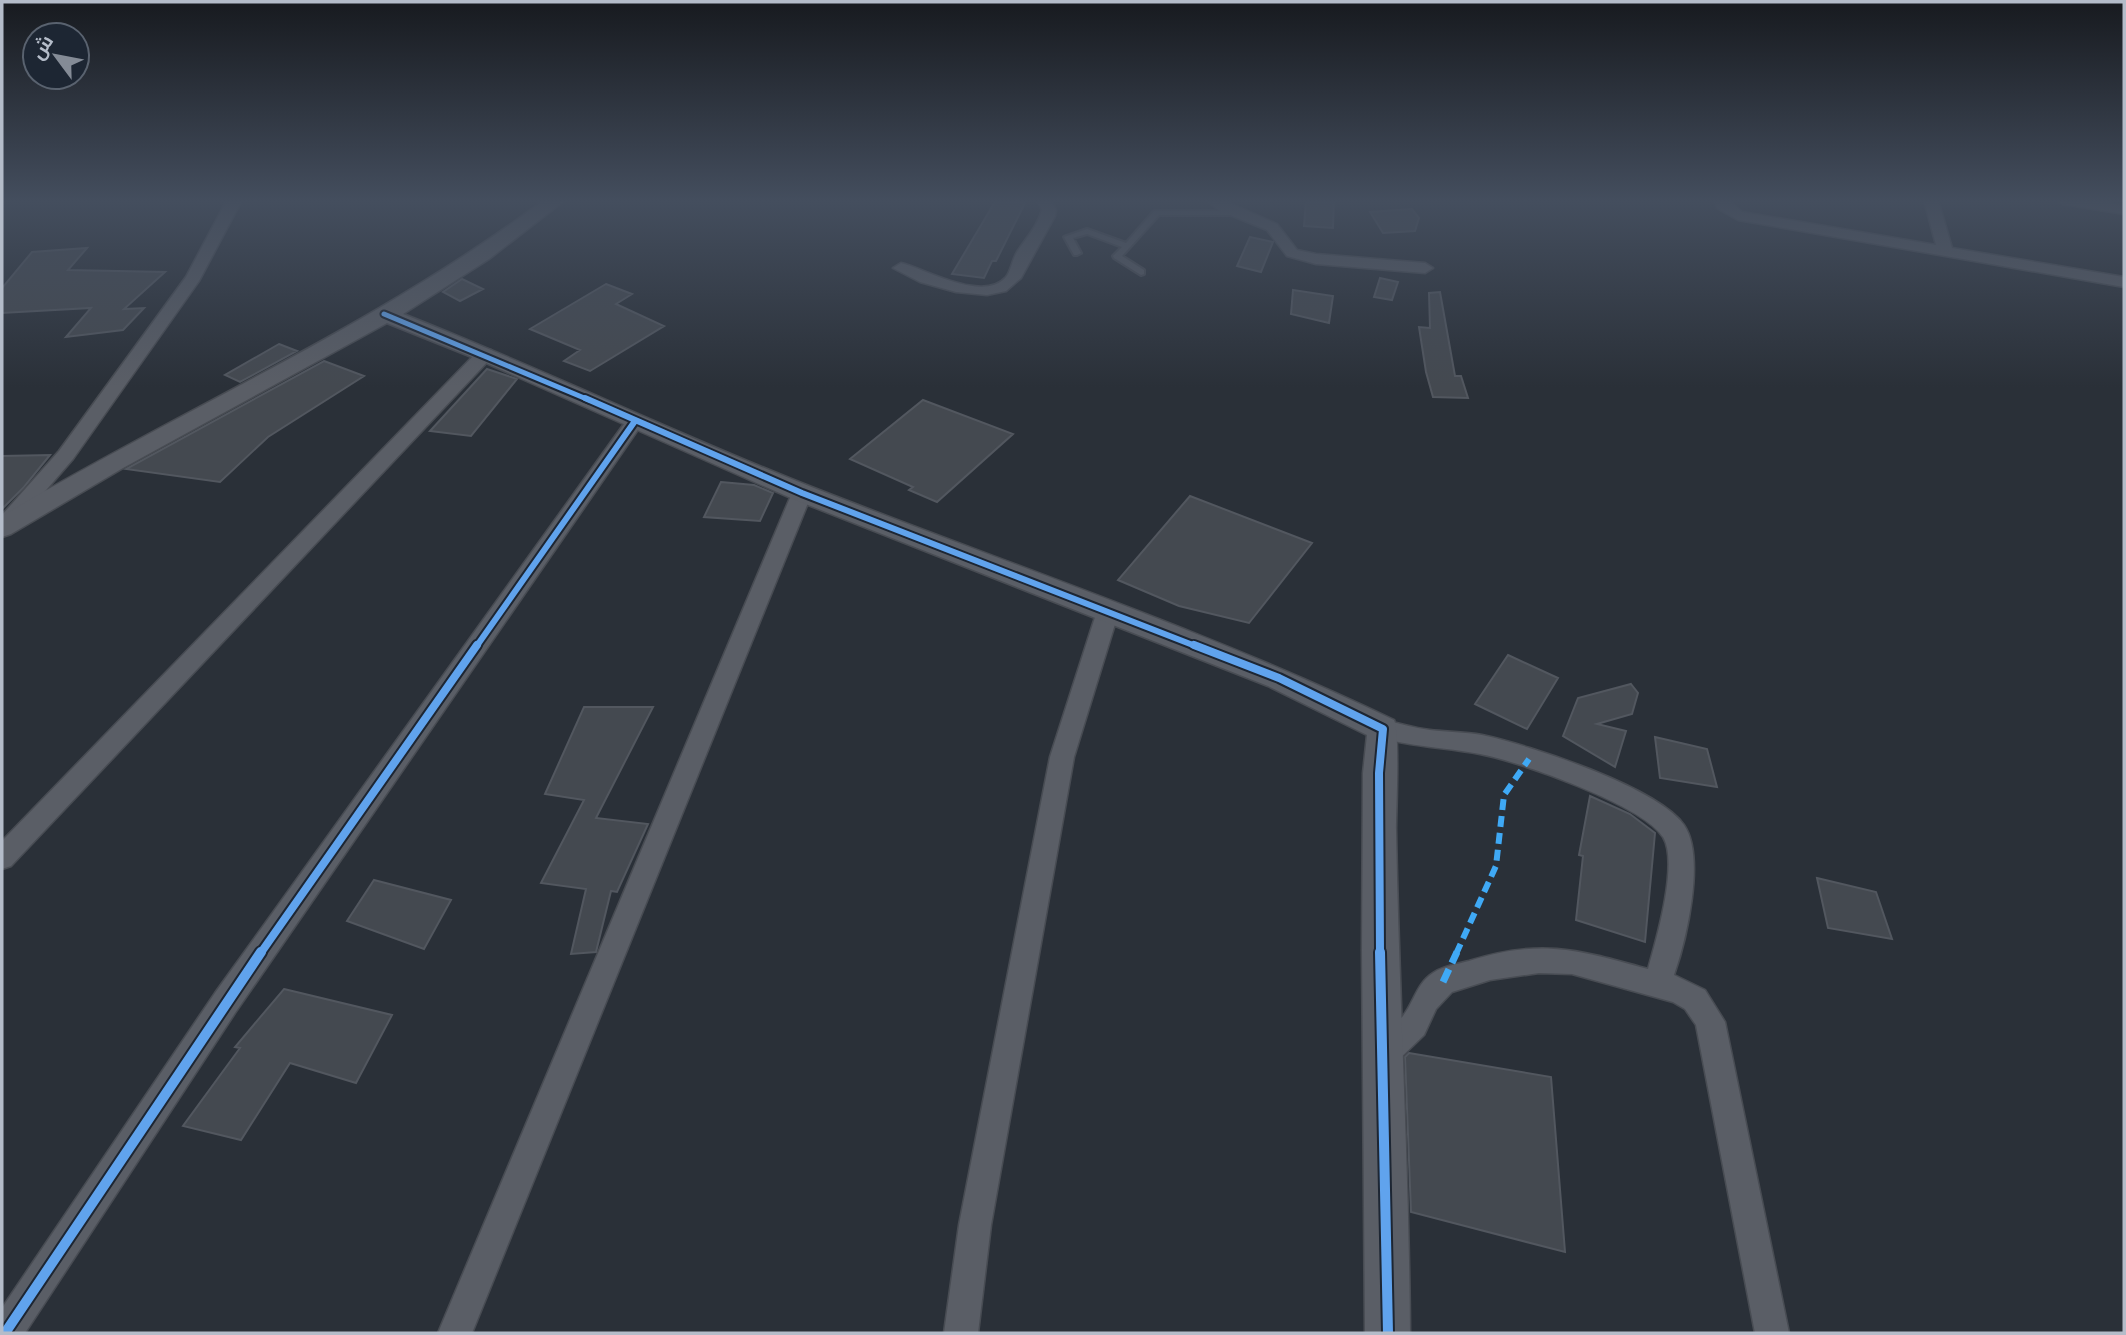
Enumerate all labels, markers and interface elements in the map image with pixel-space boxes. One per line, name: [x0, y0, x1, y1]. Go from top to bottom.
north arrow: [21, 21, 91, 91]
text: ش: [27, 31, 59, 64]

